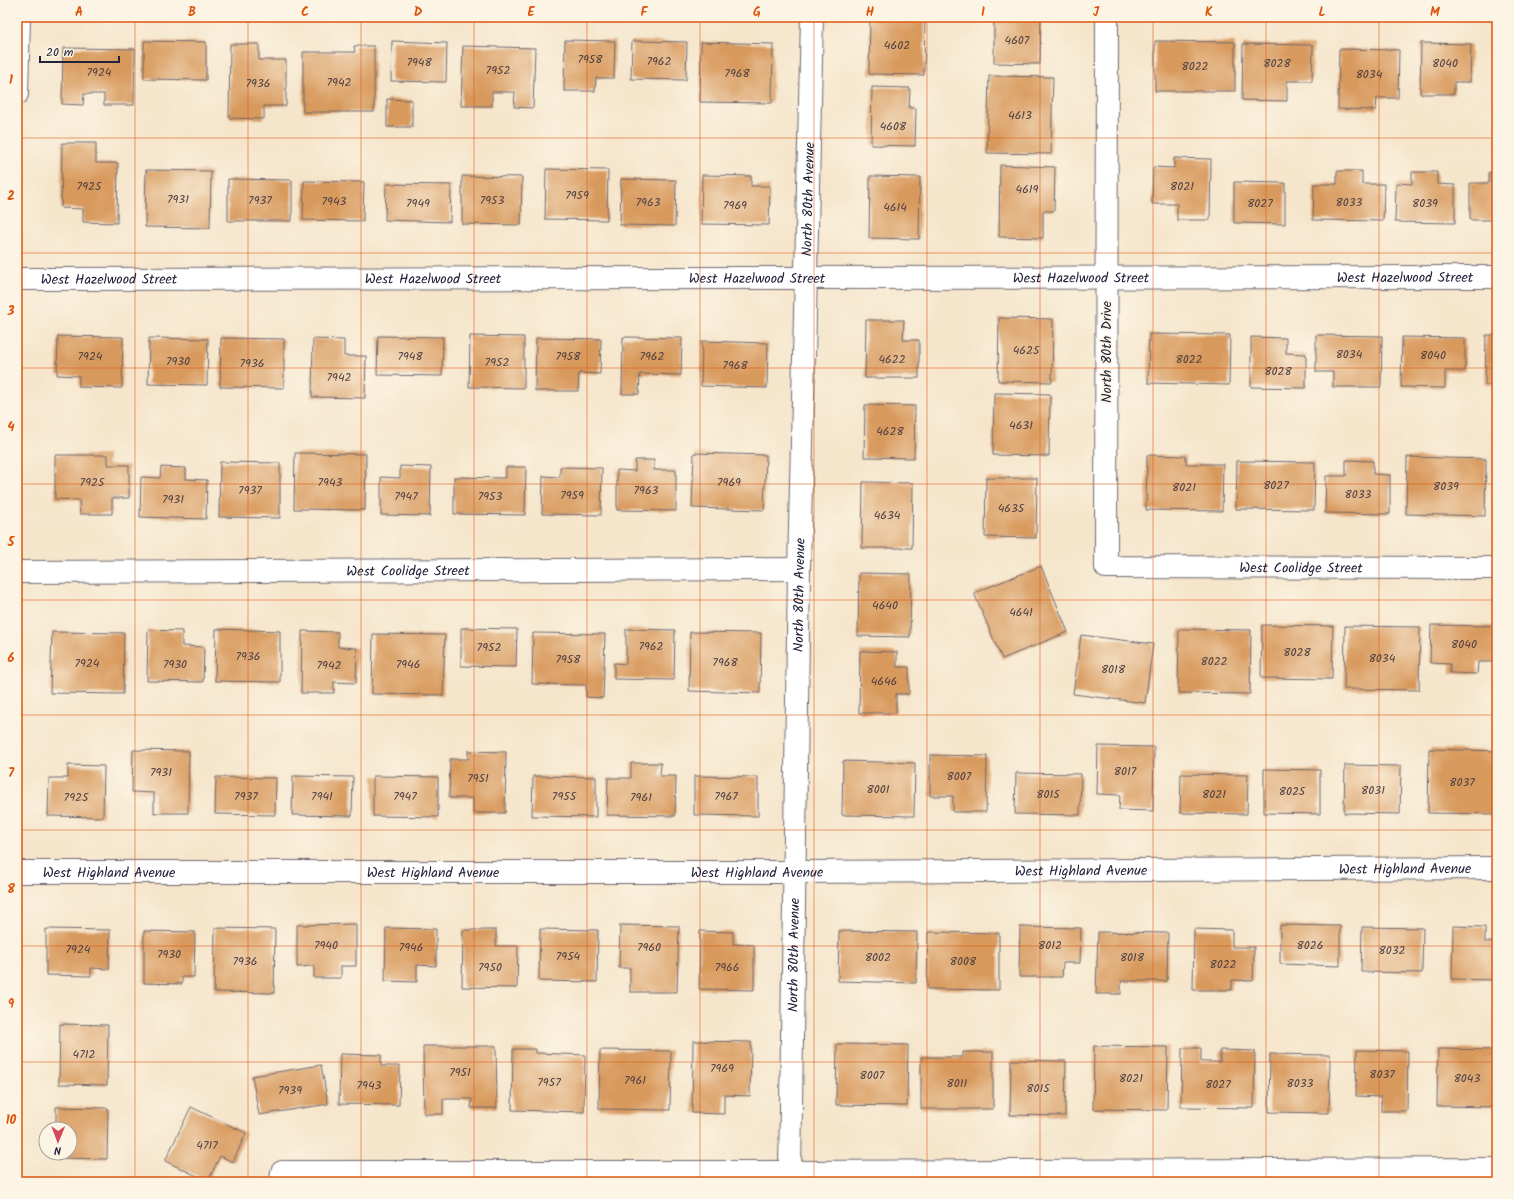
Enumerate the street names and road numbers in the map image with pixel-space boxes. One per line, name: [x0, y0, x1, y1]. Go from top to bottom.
street label: North 80th Avenue: [796, 141, 821, 257]
street label: West Hazelwood Street: [1013, 267, 1150, 290]
street label: West Hazelwood Street: [1337, 267, 1474, 289]
street label: West Hazelwood Street: [365, 268, 502, 291]
street label: West Hazelwood Street: [689, 268, 826, 290]
street label: West Hazelwood Street: [41, 269, 178, 291]
street label: North 80th Drive: [1096, 300, 1118, 403]
street label: North 80th Avenue: [788, 537, 812, 652]
street label: West Coolidge Street: [1239, 557, 1363, 580]
street label: West Coolidge Street: [346, 560, 470, 583]
street label: West Highland Avenue: [1339, 858, 1472, 881]
street label: West Highland Avenue: [1015, 860, 1148, 883]
street label: West Highland Avenue: [43, 862, 176, 884]
street label: West Highland Avenue: [367, 862, 500, 884]
street label: West Highland Avenue: [691, 862, 824, 884]
street label: North 80th Avenue: [782, 897, 806, 1012]

